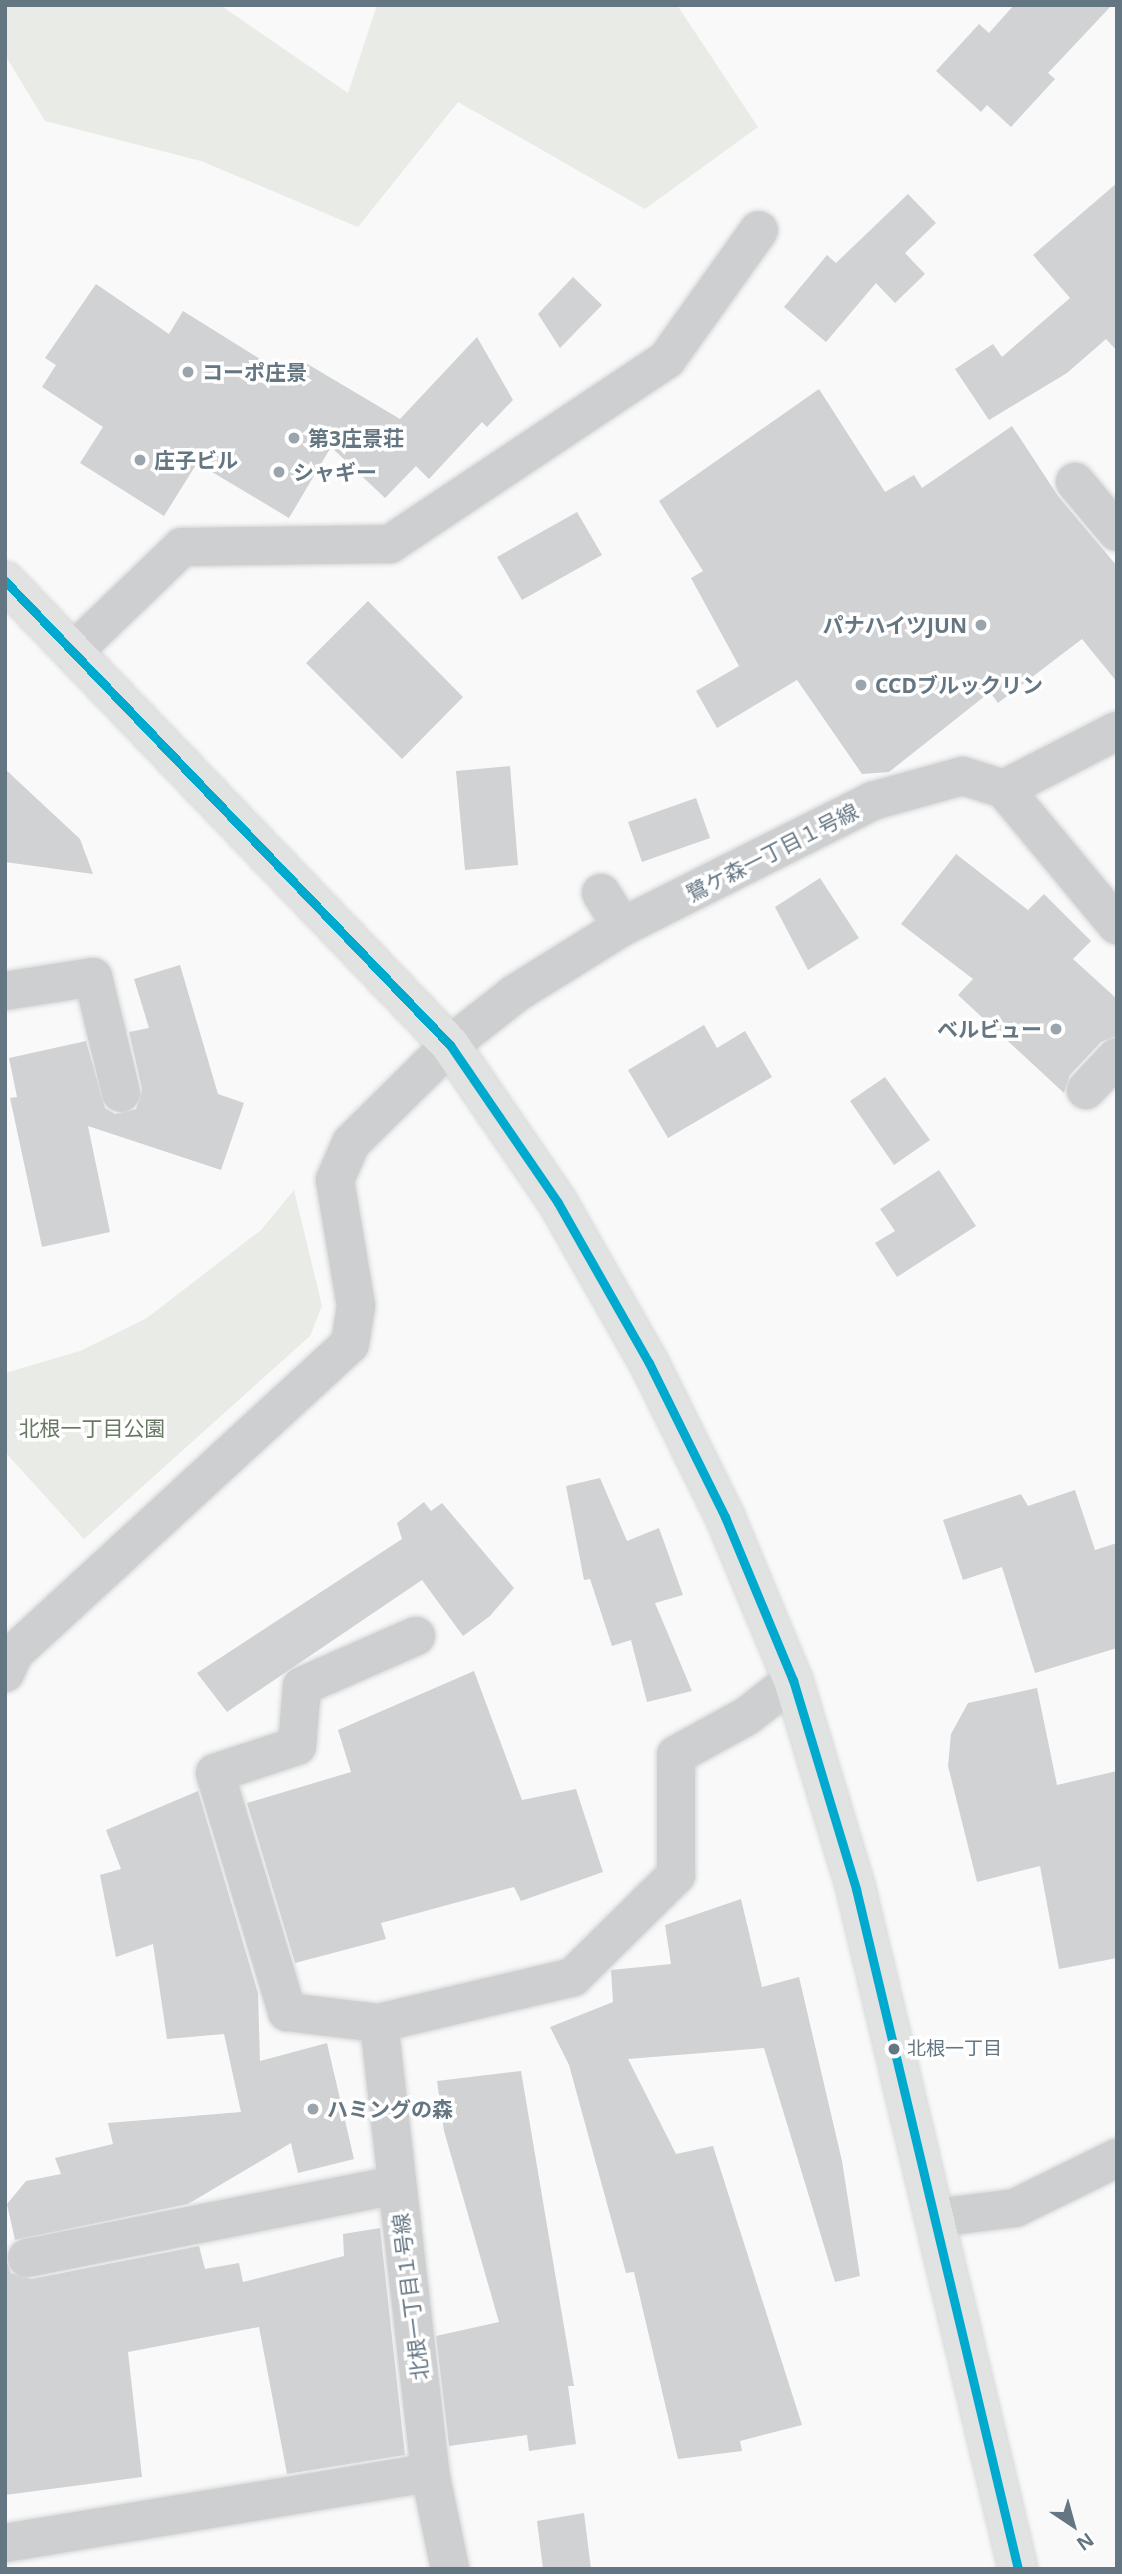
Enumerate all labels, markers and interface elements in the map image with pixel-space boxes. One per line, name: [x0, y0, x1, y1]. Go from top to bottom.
place label: コーポ庄景: [202, 359, 307, 385]
marker: コーポ庄景: [180, 364, 196, 380]
place label: 第3庄景荘: [308, 425, 404, 451]
marker: 第3庄景荘: [286, 430, 302, 446]
place label: 庄子ビル: [154, 447, 238, 473]
marker: 庄子ビル: [132, 452, 148, 468]
place label: シャギー: [293, 459, 377, 485]
marker: シャギー: [271, 464, 287, 480]
place label: パナハイツJUN: [822, 612, 967, 638]
marker: パナハイツJUN: [973, 617, 989, 633]
place label: CCDブルックリン: [875, 672, 1043, 698]
marker: CCDブルックリン: [853, 677, 869, 693]
street label: 鷺ケ森一丁目１号線: [682, 798, 862, 906]
place label: ベルビュー: [937, 1016, 1042, 1042]
marker: ベルビュー: [1048, 1021, 1064, 1037]
park label: 北根一丁目公園: [19, 1415, 165, 1441]
place label: 北根一丁目: [907, 2038, 1002, 2060]
marker: 北根一丁目: [887, 2042, 901, 2056]
place label: ハミングの森: [327, 2096, 453, 2122]
marker: ハミングの森: [305, 2101, 321, 2117]
street label: 北根一丁目１号線: [387, 2212, 433, 2382]
north arrow: [1038, 2490, 1108, 2560]
text: N: [1071, 2527, 1099, 2557]

